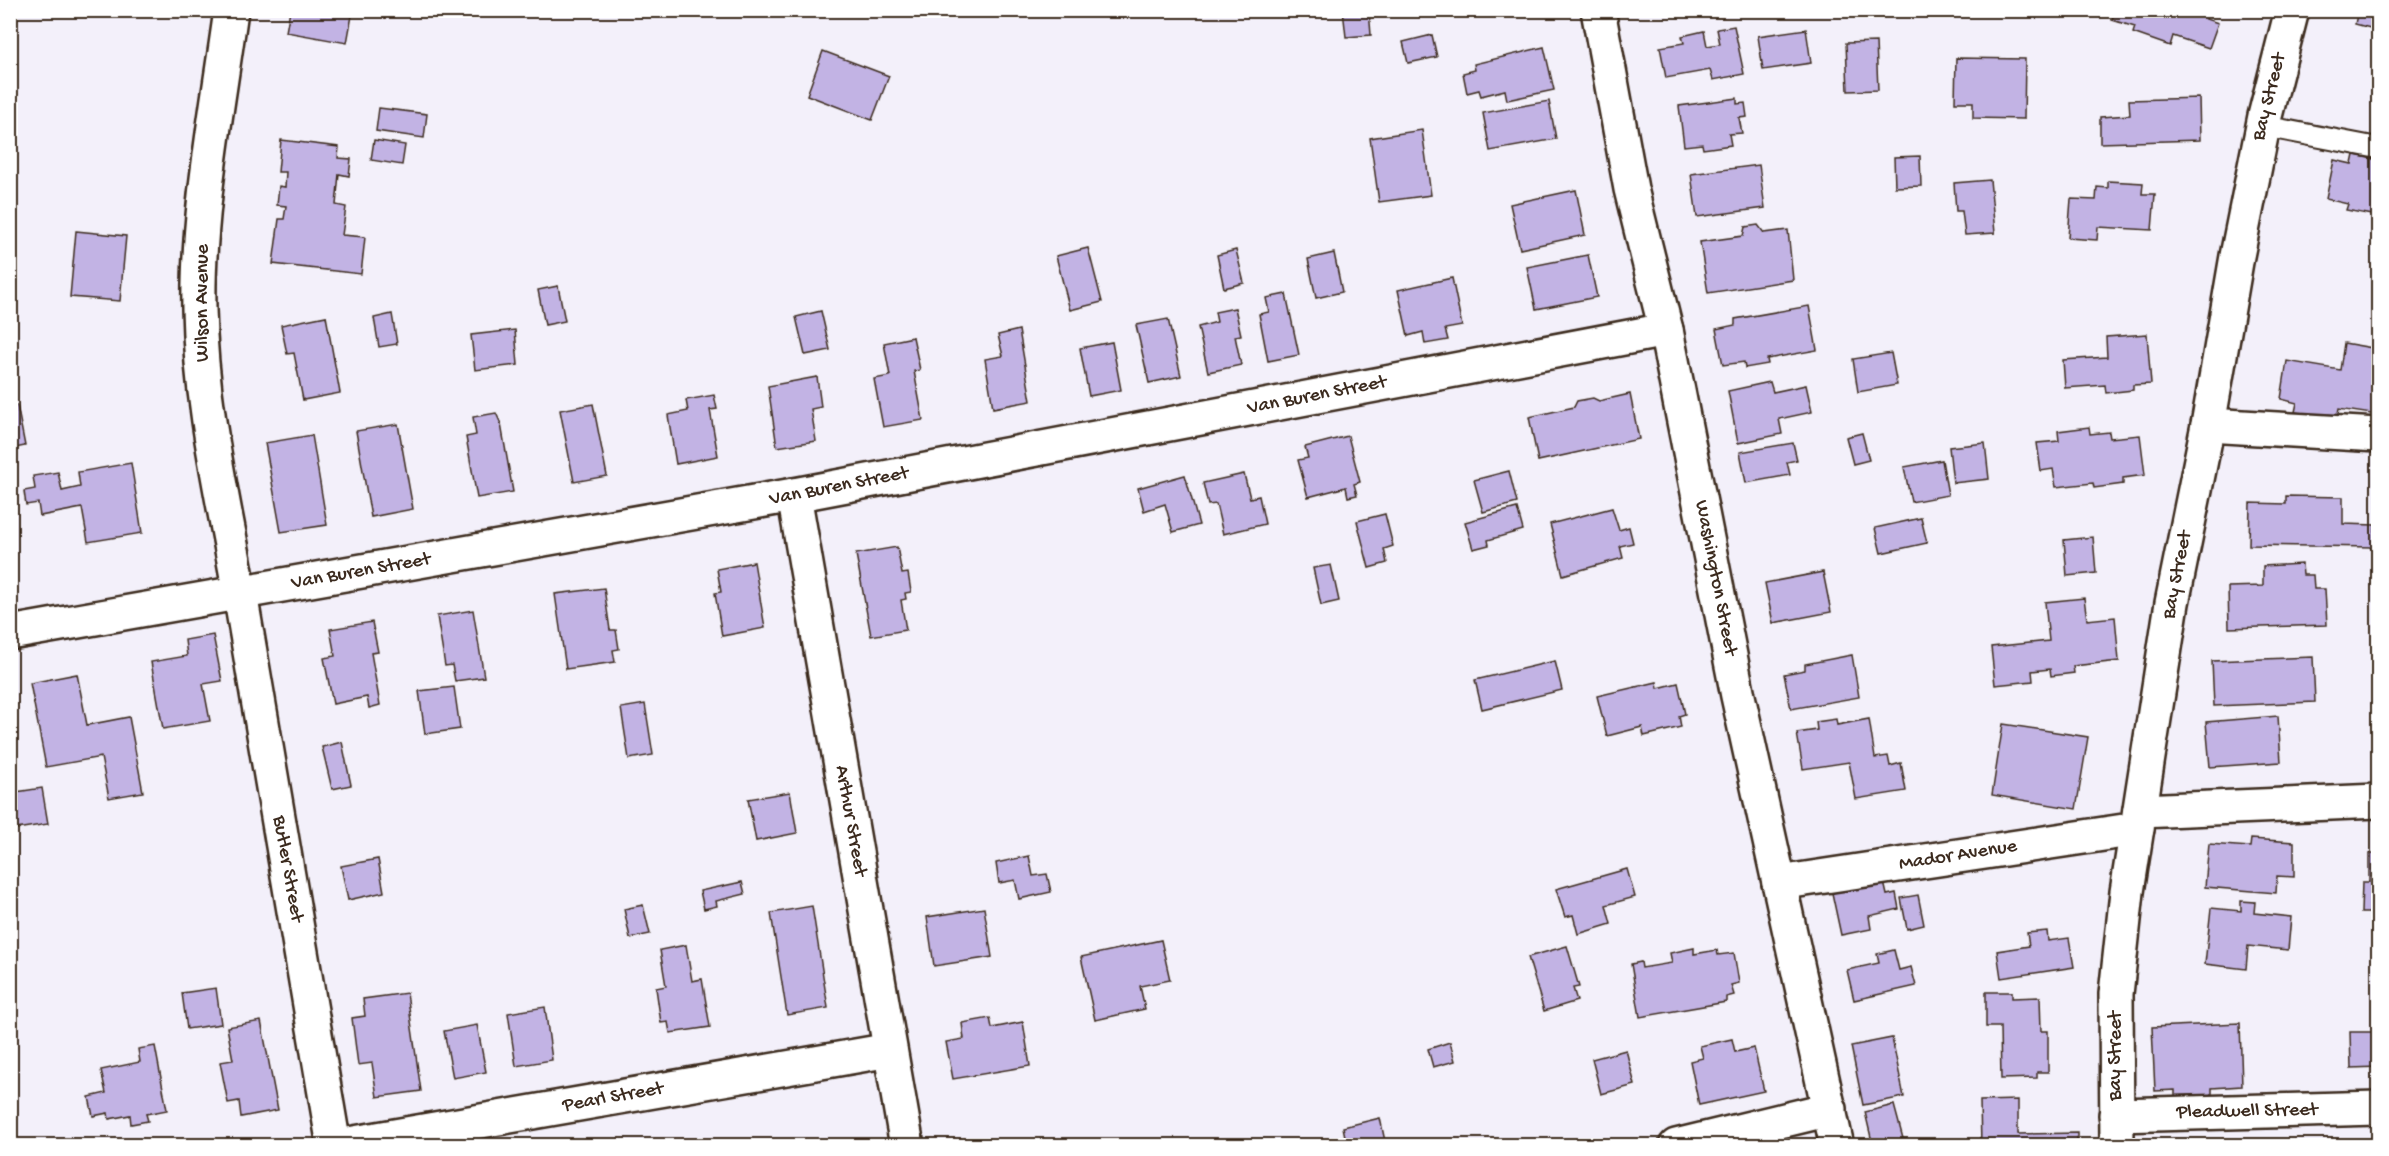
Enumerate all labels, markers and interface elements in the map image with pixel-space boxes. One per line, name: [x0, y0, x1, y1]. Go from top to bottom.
street label: Bay Street: [2248, 49, 2292, 144]
street label: Wilson Avenue: [192, 243, 215, 362]
street label: Van Buren Street: [1245, 371, 1390, 421]
street label: Van Buren Street: [767, 462, 912, 512]
street label: Washington Street: [1689, 498, 1742, 659]
street label: Bay Street: [2158, 527, 2198, 622]
street label: Van Buren Street: [289, 548, 434, 596]
street label: Arthur Street: [829, 764, 871, 880]
street label: Butler Street: [266, 813, 308, 926]
street label: Mador Avenue: [1897, 835, 2019, 877]
street label: Bay Street: [2105, 1010, 2128, 1102]
street label: Pearl Street: [560, 1077, 667, 1118]
street label: Pleadwell Street: [2175, 1099, 2320, 1125]

